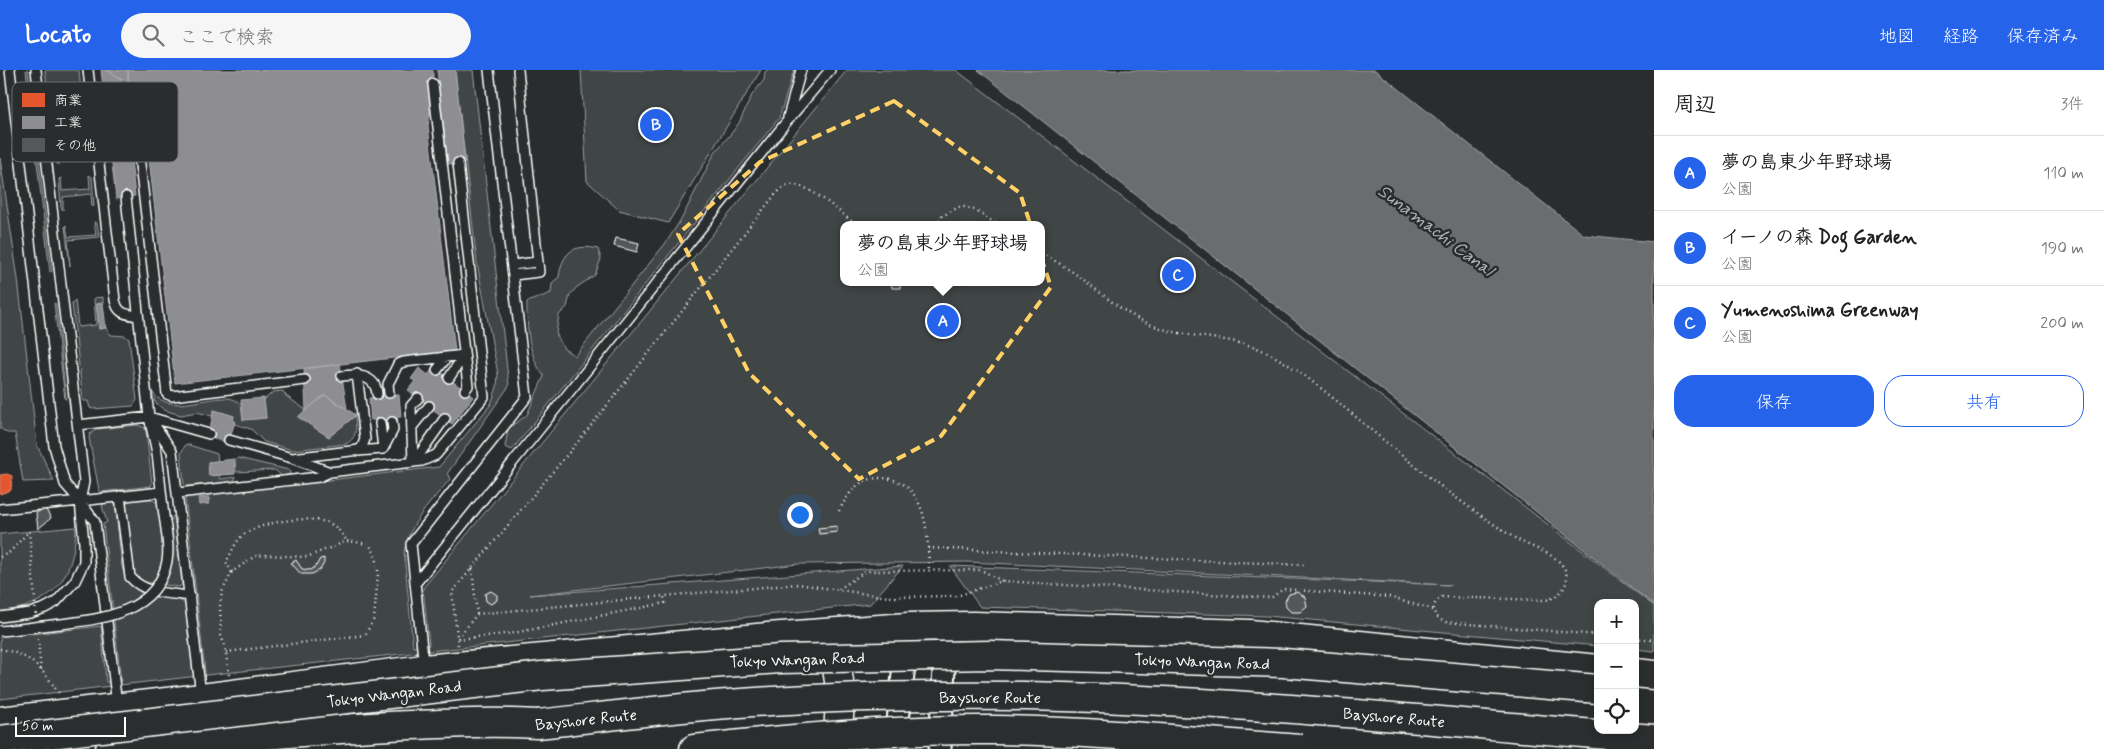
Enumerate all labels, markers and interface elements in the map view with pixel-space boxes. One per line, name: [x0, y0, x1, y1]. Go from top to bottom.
search box: [121, 13, 471, 58]
text: Locato: [25, 20, 91, 51]
icon: search: [139, 21, 167, 49]
text: ここで検索: [179, 25, 274, 50]
text: 地図: [1879, 25, 1915, 49]
text: 経路: [1943, 25, 1979, 49]
text: 保存済み: [2007, 25, 2079, 49]
legend: [12, 82, 178, 162]
text: 周辺: [1674, 91, 1716, 119]
text: 商業: [54, 92, 82, 110]
text: 3件: [2061, 94, 2084, 115]
pin: B: [640, 106, 672, 144]
text: 工業: [54, 114, 82, 132]
text: その他: [54, 137, 96, 155]
text: 夢の島東少年野球場: [1721, 150, 1892, 175]
text: A: [1685, 163, 1695, 184]
text: 110 m: [2043, 163, 2084, 184]
water label: Sunamachi Canal: [1373, 179, 1500, 284]
text: 公園: [1721, 179, 1753, 200]
popup: [840, 221, 1045, 286]
text: イーノの森 Dog Garden: [1721, 225, 1917, 250]
text: 夢の島東少年野球場: [857, 231, 1028, 256]
text: B: [1685, 238, 1695, 259]
text: 190 m: [2041, 238, 2084, 259]
text: 公園: [1721, 254, 1753, 275]
pin: C: [1162, 256, 1194, 294]
text: 公園: [857, 260, 889, 281]
text: Yumenoshima Greenway: [1721, 298, 1919, 323]
pin: A: [927, 302, 959, 340]
text: C: [1684, 313, 1696, 334]
text: 200 m: [2040, 313, 2084, 334]
text: 公園: [1721, 327, 1753, 348]
button: 保存: [1674, 375, 1874, 427]
button: 共有: [1884, 375, 2084, 427]
your location: [787, 502, 813, 528]
map controls: [1594, 599, 1639, 734]
button: +: [1594, 599, 1639, 644]
button: −: [1594, 644, 1639, 689]
street label: Tokyo Wangan Road: [729, 648, 865, 674]
street label: Tokyo Wangan Road: [1134, 650, 1270, 676]
street label: Tokyo Wangan Road: [326, 676, 463, 714]
street label: Bayshore Route: [939, 688, 1041, 709]
button: locate: [1594, 689, 1639, 734]
street label: Bayshore Route: [1342, 704, 1446, 733]
street label: Bayshore Route: [534, 705, 638, 736]
scale bar: [15, 714, 126, 737]
text: 50 m: [22, 717, 53, 735]

